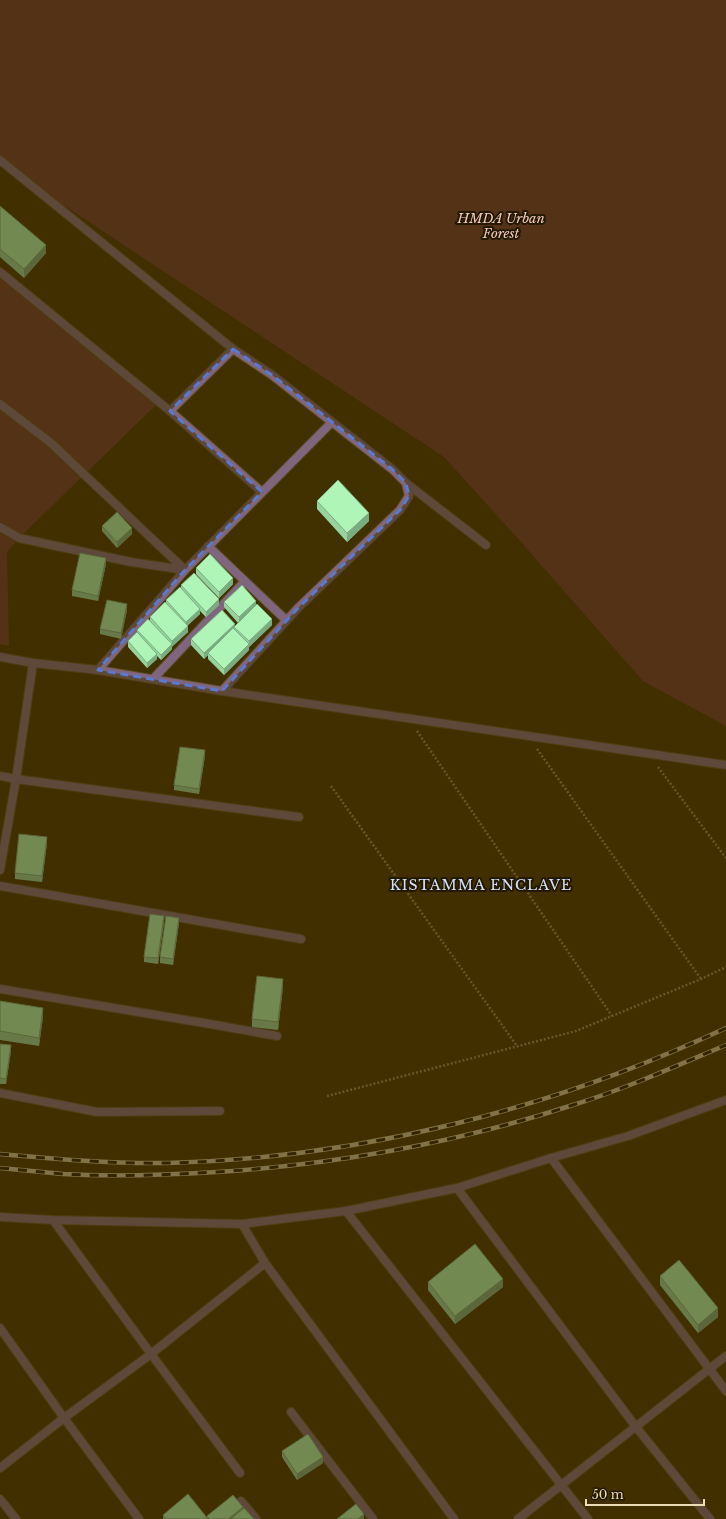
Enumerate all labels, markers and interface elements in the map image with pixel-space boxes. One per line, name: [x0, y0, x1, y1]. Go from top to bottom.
park label: HMDA Urban Forest: [456, 210, 545, 242]
district label: KISTAMMA ENCLAVE: [390, 876, 572, 894]
scale bar: [586, 1481, 704, 1507]
text: 50 m: [592, 1487, 624, 1502]

